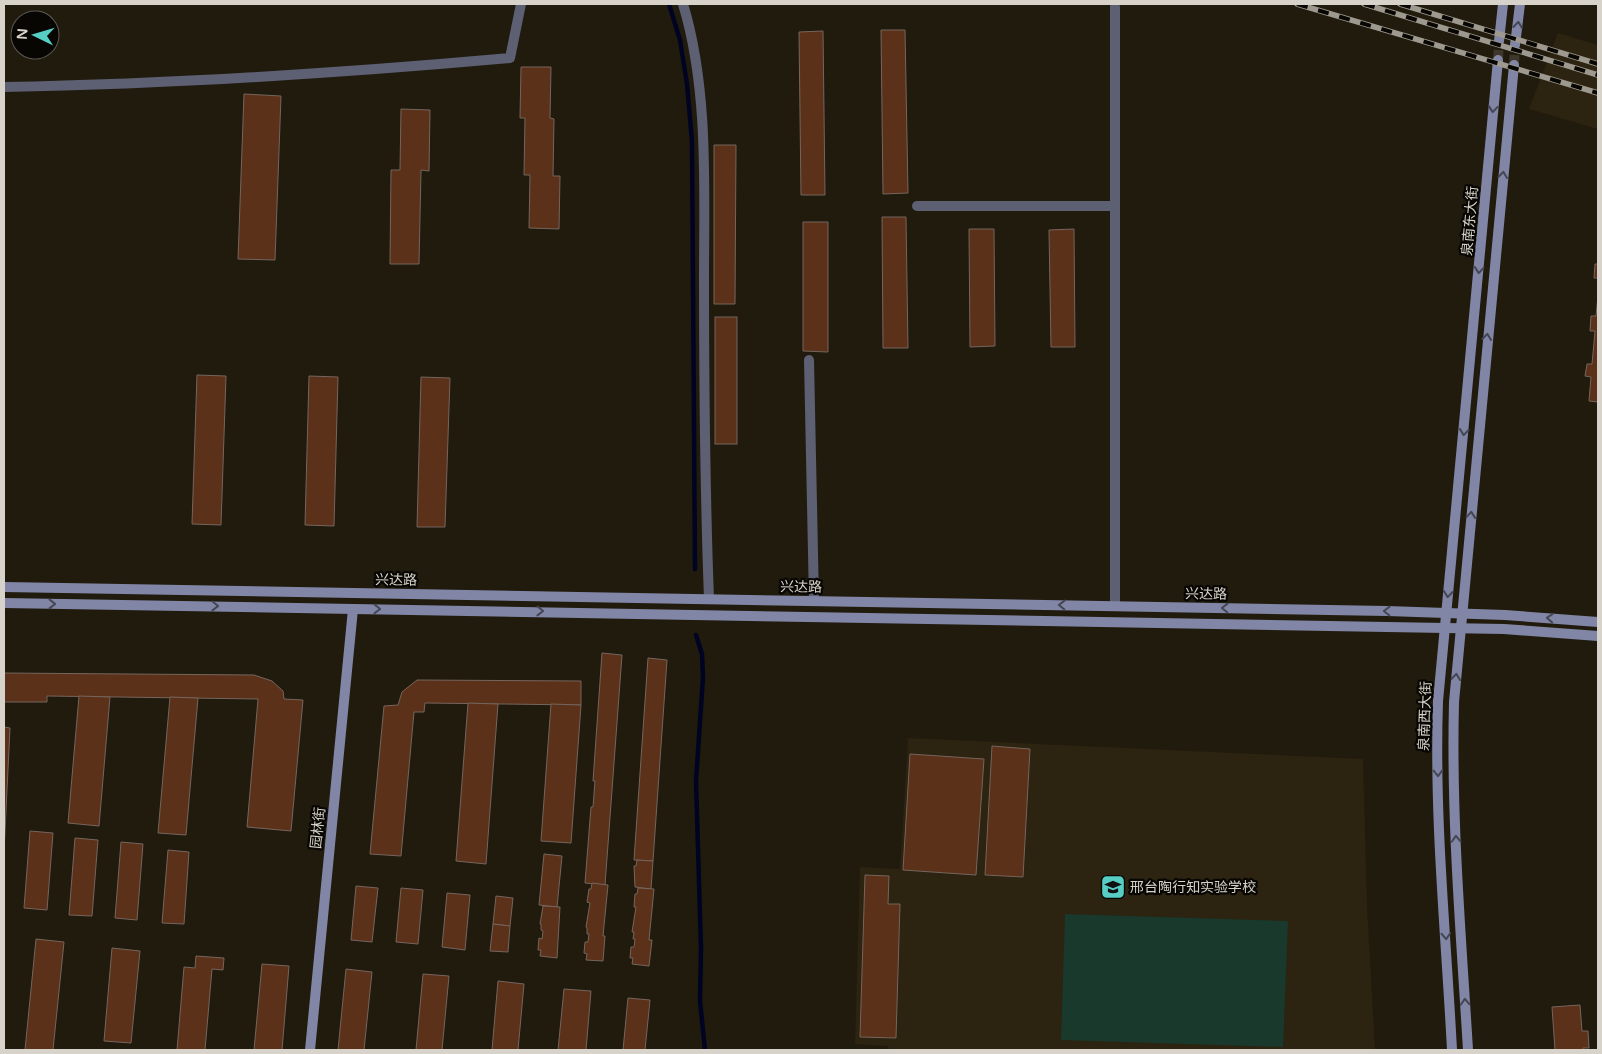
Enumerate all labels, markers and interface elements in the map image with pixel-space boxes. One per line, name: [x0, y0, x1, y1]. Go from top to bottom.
north arrow: [10, 10, 60, 60]
one-way arrow: [1512, 20, 1523, 28]
text: N: [14, 28, 32, 40]
one-way arrow: [1488, 105, 1499, 113]
one-way arrow: [1497, 171, 1508, 179]
street label: 泉南东大街: [1458, 185, 1482, 257]
one-way arrow: [1474, 267, 1485, 275]
one-way arrow: [1481, 332, 1492, 340]
one-way arrow: [1459, 428, 1470, 436]
one-way arrow: [1465, 511, 1476, 519]
street label: 兴达路: [375, 571, 417, 589]
street label: 兴达路: [780, 578, 822, 596]
street label: 兴达路: [1185, 585, 1227, 603]
one-way arrow: [1443, 590, 1454, 598]
one-way arrow: [49, 599, 57, 609]
one-way arrow: [1058, 600, 1066, 610]
one-way arrow: [211, 601, 219, 612]
one-way arrow: [1221, 603, 1228, 613]
one-way arrow: [374, 604, 382, 614]
one-way arrow: [536, 606, 544, 617]
one-way arrow: [1383, 606, 1391, 616]
one-way arrow: [1545, 612, 1553, 623]
one-way arrow: [1450, 673, 1461, 681]
street label: 泉南西大街: [1415, 681, 1435, 751]
one-way arrow: [1433, 770, 1443, 778]
street label: 园林街: [307, 806, 329, 850]
one-way arrow: [1450, 835, 1461, 843]
school or university icon: 邢台陶行知实验学校: [1100, 874, 1126, 900]
place label: 邢台陶行知实验学校: [1130, 879, 1256, 896]
one-way arrow: [1440, 932, 1451, 940]
one-way arrow: [1460, 997, 1471, 1005]

